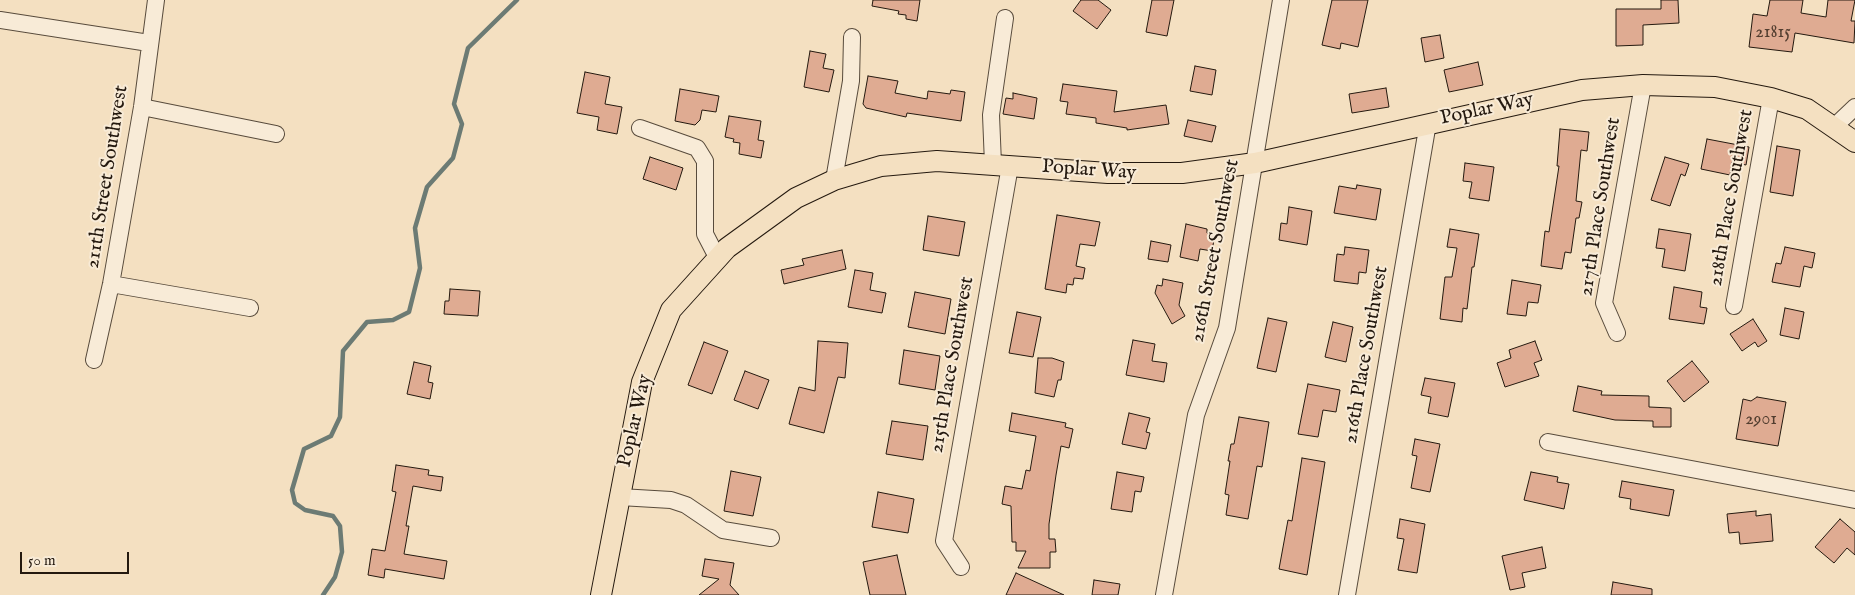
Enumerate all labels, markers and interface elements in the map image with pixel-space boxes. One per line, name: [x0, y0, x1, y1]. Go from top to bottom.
house number: 21815: [1755, 22, 1791, 44]
street label: 211th Street Southwest: [82, 84, 134, 270]
street label: Poplar Way: [1438, 88, 1536, 132]
street label: 218th Place Southwest: [1705, 108, 1759, 288]
street label: 217th Place Southwest: [1575, 116, 1627, 298]
street label: Poplar Way: [1041, 156, 1137, 186]
street label: 216th Street Southwest: [1186, 157, 1246, 345]
street label: 216th Place Southwest: [1340, 264, 1394, 446]
street label: 215th Place Southwest: [926, 275, 980, 455]
street label: Poplar Way: [614, 372, 658, 470]
house number: 2901: [1745, 409, 1777, 431]
scale bar: [22, 542, 131, 574]
text: 50 m: [28, 551, 56, 570]

